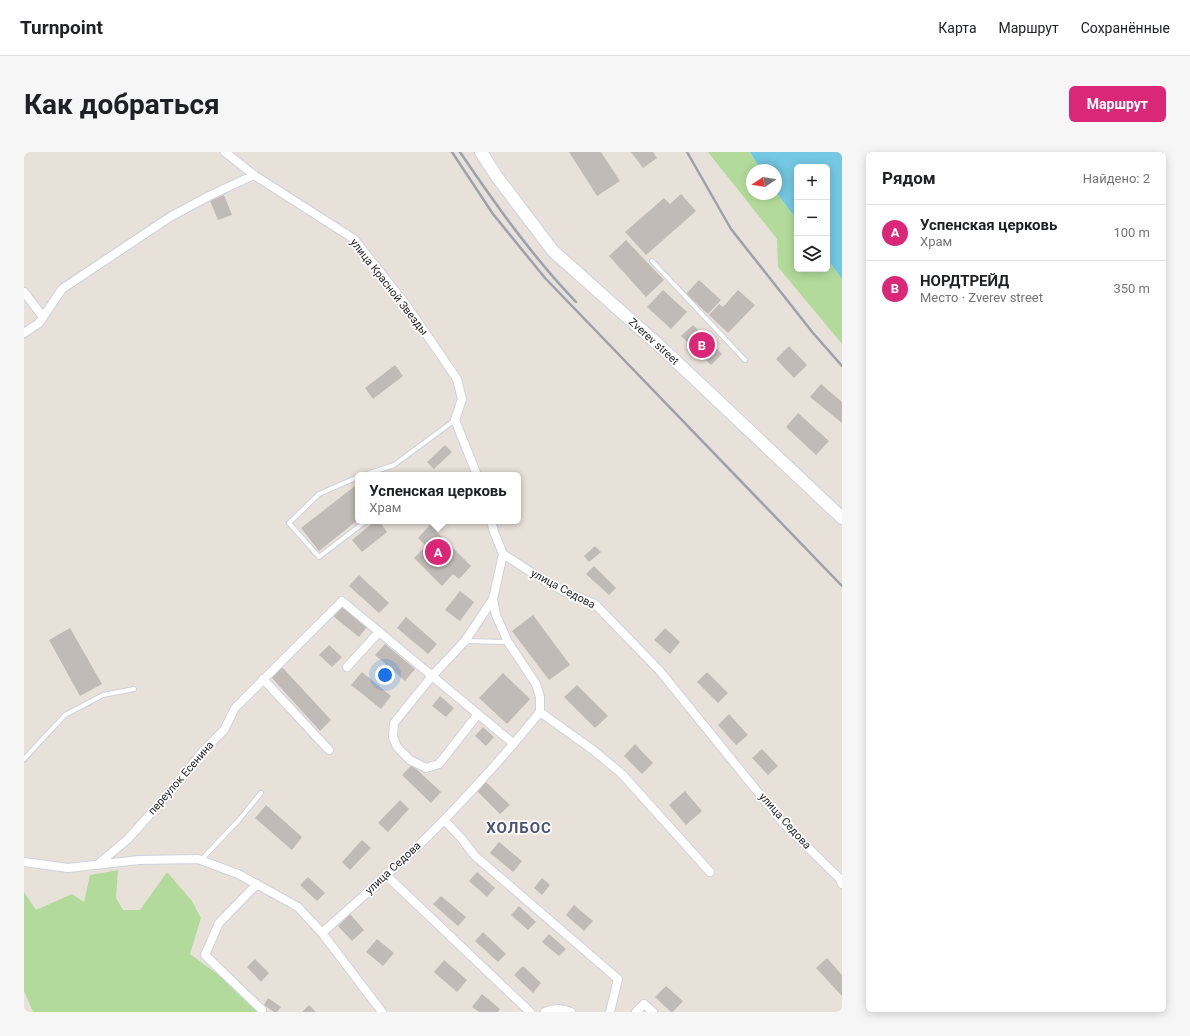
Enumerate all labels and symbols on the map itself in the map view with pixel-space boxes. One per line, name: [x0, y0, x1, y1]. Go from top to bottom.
north arrow: [746, 164, 782, 200]
street label: улица Красной Звезды: [347, 236, 431, 338]
street label: Zverev street: [626, 315, 682, 368]
pin: B: [689, 330, 715, 360]
pin: A: [425, 537, 451, 567]
street label: улица Седова: [529, 567, 597, 611]
your location: [375, 665, 395, 685]
street label: переулок Есенина: [146, 739, 216, 817]
street label: улица Седова: [756, 790, 814, 852]
district label: ХОЛБОС: [486, 819, 552, 837]
street label: улица Седова: [363, 839, 423, 897]

